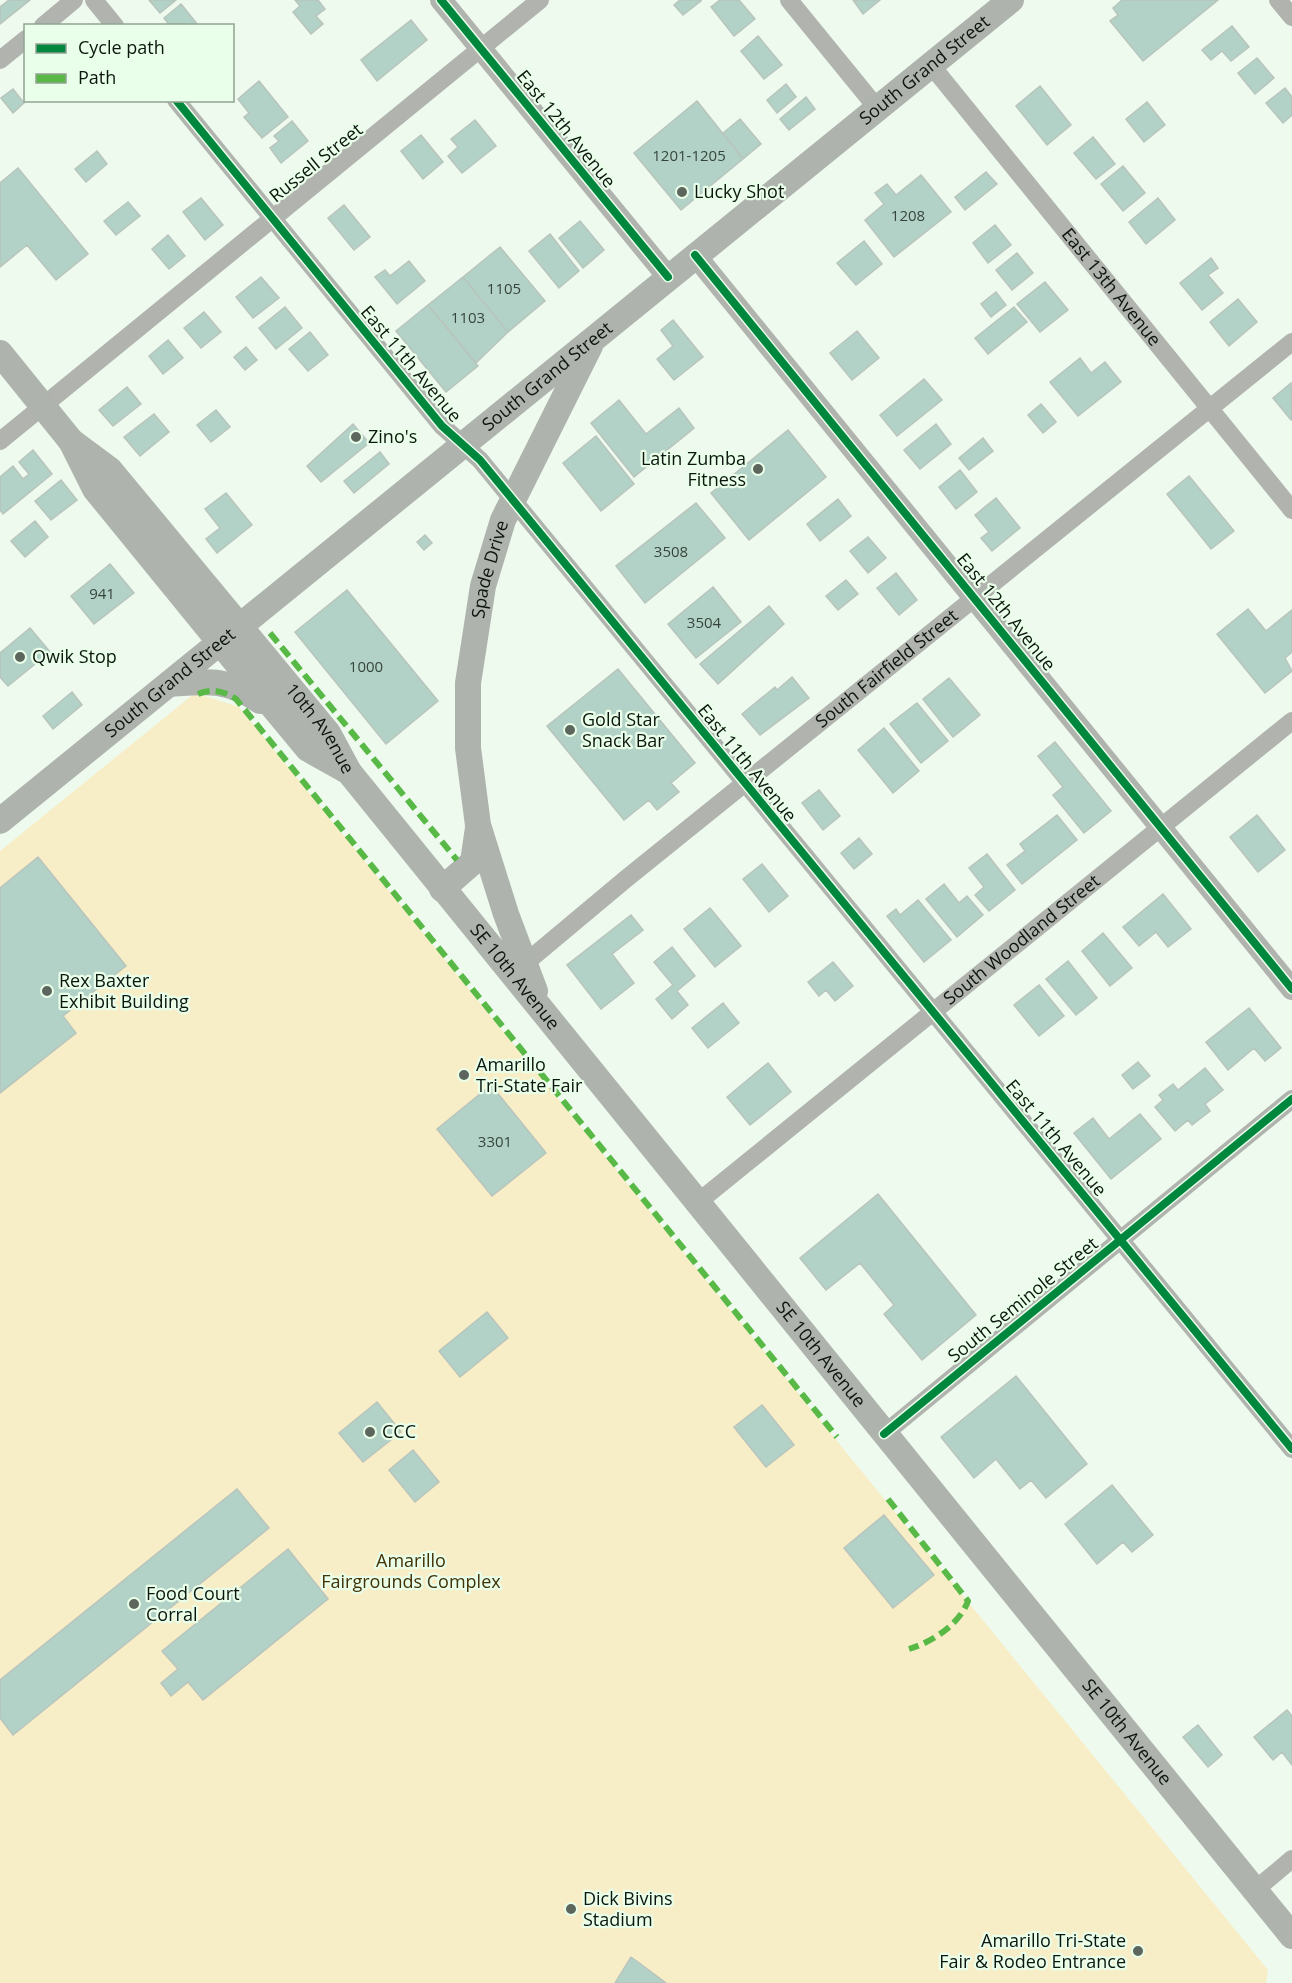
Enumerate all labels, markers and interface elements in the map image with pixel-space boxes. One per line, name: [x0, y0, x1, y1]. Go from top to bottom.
street label: South Grand Street: [854, 9, 994, 130]
legend: [24, 24, 234, 102]
text: Cycle path: [78, 35, 165, 59]
street label: East 12th Avenue: [512, 64, 622, 192]
text: Path: [78, 65, 116, 89]
street label: Russell Street: [264, 117, 367, 207]
house number: 1201-1205: [652, 145, 726, 165]
place label: Lucky Shot: [694, 179, 784, 203]
marker: Lucky Shot: [675, 185, 689, 199]
house number: 1208: [891, 205, 925, 225]
street label: East 13th Avenue: [1057, 223, 1167, 350]
house number: 1105: [487, 278, 521, 298]
street label: East 11th Avenue: [356, 300, 468, 427]
house number: 1103: [451, 307, 485, 327]
street label: South Grand Street: [476, 316, 617, 436]
place label: Zino's: [368, 424, 417, 448]
marker: Zino's: [349, 430, 363, 444]
place label: Latin Zumba Fitness: [641, 446, 746, 491]
marker: Latin Zumba Fitness: [751, 462, 765, 476]
street label: Spade Drive: [465, 517, 513, 620]
house number: 3508: [654, 541, 688, 561]
street label: East 12th Avenue: [952, 547, 1062, 675]
house number: 941: [89, 583, 115, 603]
street label: South Fairfield Street: [810, 603, 962, 733]
house number: 3504: [687, 612, 722, 632]
street label: South Grand Street: [99, 622, 240, 742]
place label: Qwik Stop: [32, 644, 117, 668]
marker: Qwik Stop: [13, 650, 27, 664]
house number: 1000: [349, 656, 383, 676]
street label: 10th Avenue: [281, 678, 361, 777]
street label: East 11th Avenue: [693, 698, 803, 826]
place label: Gold Star Snack Bar: [582, 707, 665, 752]
marker: Gold Star Snack Bar: [563, 723, 577, 737]
street label: South Woodland Street: [938, 868, 1104, 1010]
street label: SE 10th Avenue: [465, 918, 566, 1034]
place label: Rex Baxter Exhibit Building: [59, 968, 189, 1013]
marker: Rex Baxter Exhibit Building: [40, 984, 54, 998]
place label: Amarillo Tri-State Fair: [476, 1052, 583, 1097]
marker: Amarillo Tri-State Fair: [457, 1068, 471, 1082]
street label: East 11th Avenue: [1001, 1074, 1113, 1201]
house number: 3301: [478, 1131, 512, 1151]
street label: South Seminole Street: [942, 1231, 1102, 1367]
street label: SE 10th Avenue: [771, 1296, 872, 1412]
place label: CCC: [382, 1419, 416, 1443]
marker: CCC: [363, 1425, 377, 1439]
park label: Amarillo Fairgrounds Complex: [321, 1548, 501, 1593]
place label: Food Court Corral: [146, 1581, 240, 1626]
marker: Food Court Corral: [127, 1597, 141, 1611]
street label: SE 10th Avenue: [1077, 1673, 1178, 1789]
place label: Dick Bivins Stadium: [583, 1886, 673, 1931]
marker: Dick Bivins Stadium: [564, 1902, 578, 1916]
place label: Amarillo Tri-State Fair & Rodeo Entrance: [939, 1928, 1126, 1973]
marker: Amarillo Tri-State Fair & Rodeo Entrance: [1131, 1944, 1145, 1958]

